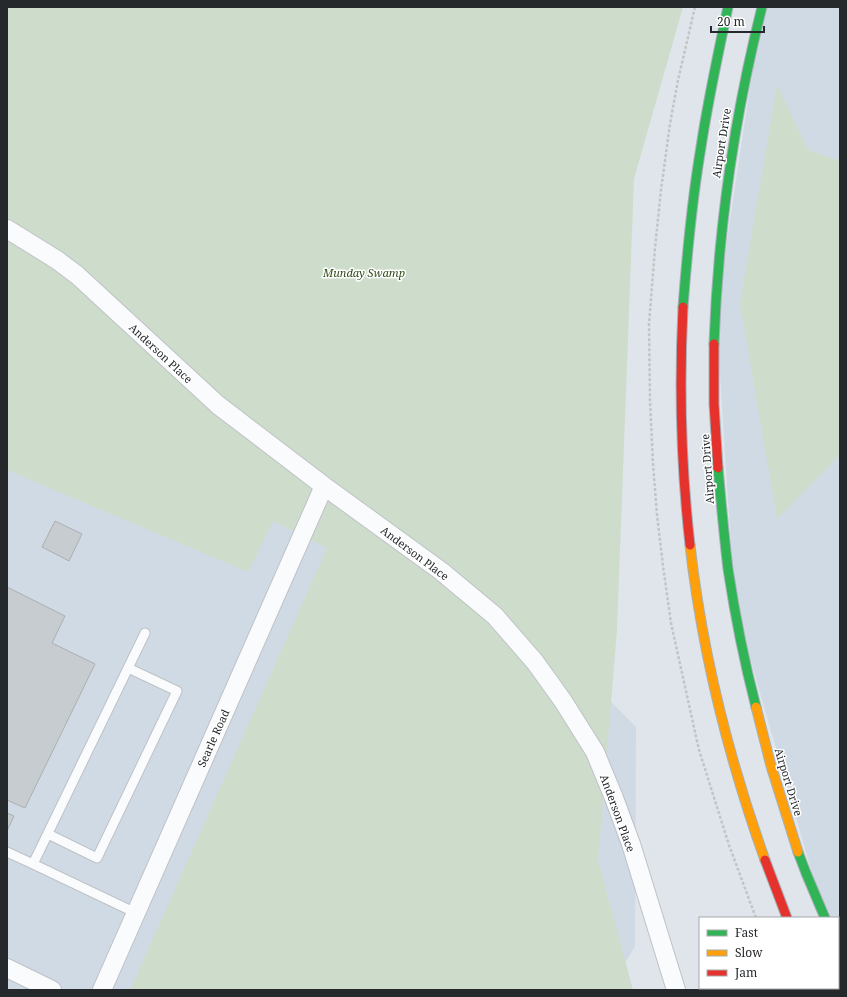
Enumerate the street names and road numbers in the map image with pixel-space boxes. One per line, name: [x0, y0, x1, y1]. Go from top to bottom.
street label: Airport Drive: [708, 107, 734, 179]
street label: Anderson Place: [126, 320, 196, 386]
street label: Airport Drive: [697, 433, 717, 505]
street label: Anderson Place: [378, 522, 452, 584]
street label: Searle Road: [194, 706, 233, 769]
street label: Airport Drive: [772, 746, 807, 818]
street label: Anderson Place: [597, 772, 639, 854]

